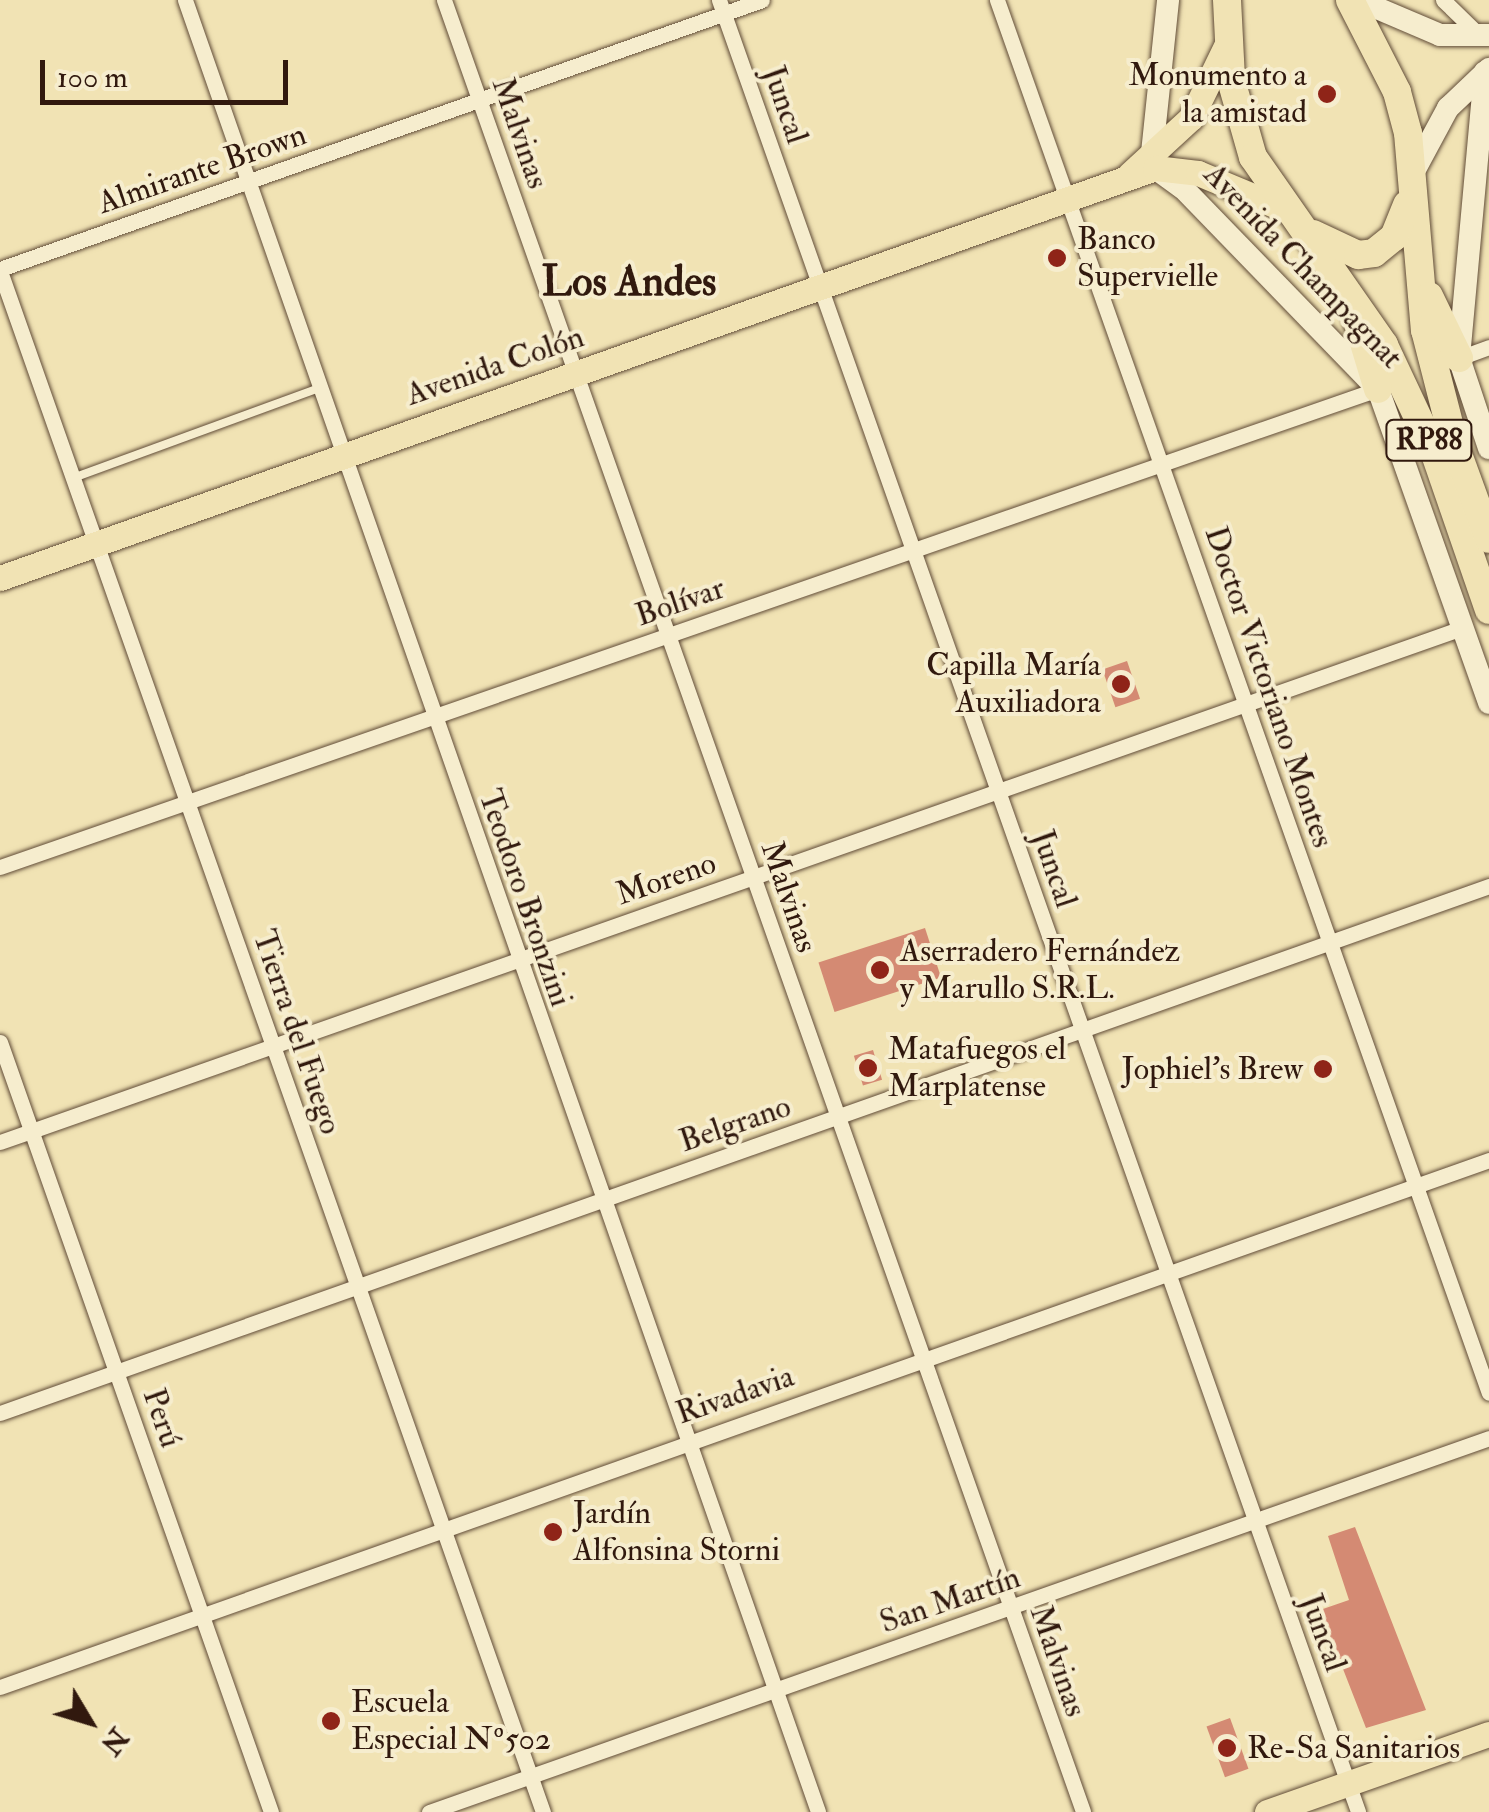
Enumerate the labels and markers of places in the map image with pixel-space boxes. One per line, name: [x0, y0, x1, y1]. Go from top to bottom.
place label: Monumento a la amistad: [1128, 57, 1307, 132]
marker: Monumento a la amistad: [1316, 83, 1338, 105]
place label: Banco Supervielle: [1077, 221, 1218, 296]
marker: Banco Supervielle: [1046, 247, 1068, 269]
place label: Capilla María Auxiliadora: [926, 647, 1101, 722]
marker: Capilla María Auxiliadora: [1110, 673, 1132, 695]
place label: Aserradero Fernández y Marullo S.R.L.: [900, 933, 1180, 1008]
marker: Aserradero Fernández y Marullo S.R.L.: [869, 959, 891, 981]
place label: Matafuegos el Marplatense: [888, 1031, 1066, 1106]
place label: Jophiel's Brew: [1121, 1050, 1303, 1088]
marker: Matafuegos el Marplatense: [857, 1057, 879, 1079]
marker: Jophiel's Brew: [1312, 1058, 1334, 1080]
place label: Jardín Alfonsina Storni: [573, 1495, 780, 1570]
marker: Jardín Alfonsina Storni: [542, 1521, 564, 1543]
place label: Escuela Especial Nº502: [351, 1684, 551, 1759]
marker: Escuela Especial Nº502: [320, 1710, 342, 1732]
place label: Re-Sa Sanitarios: [1247, 1729, 1460, 1767]
marker: Re-Sa Sanitarios: [1216, 1737, 1238, 1759]

